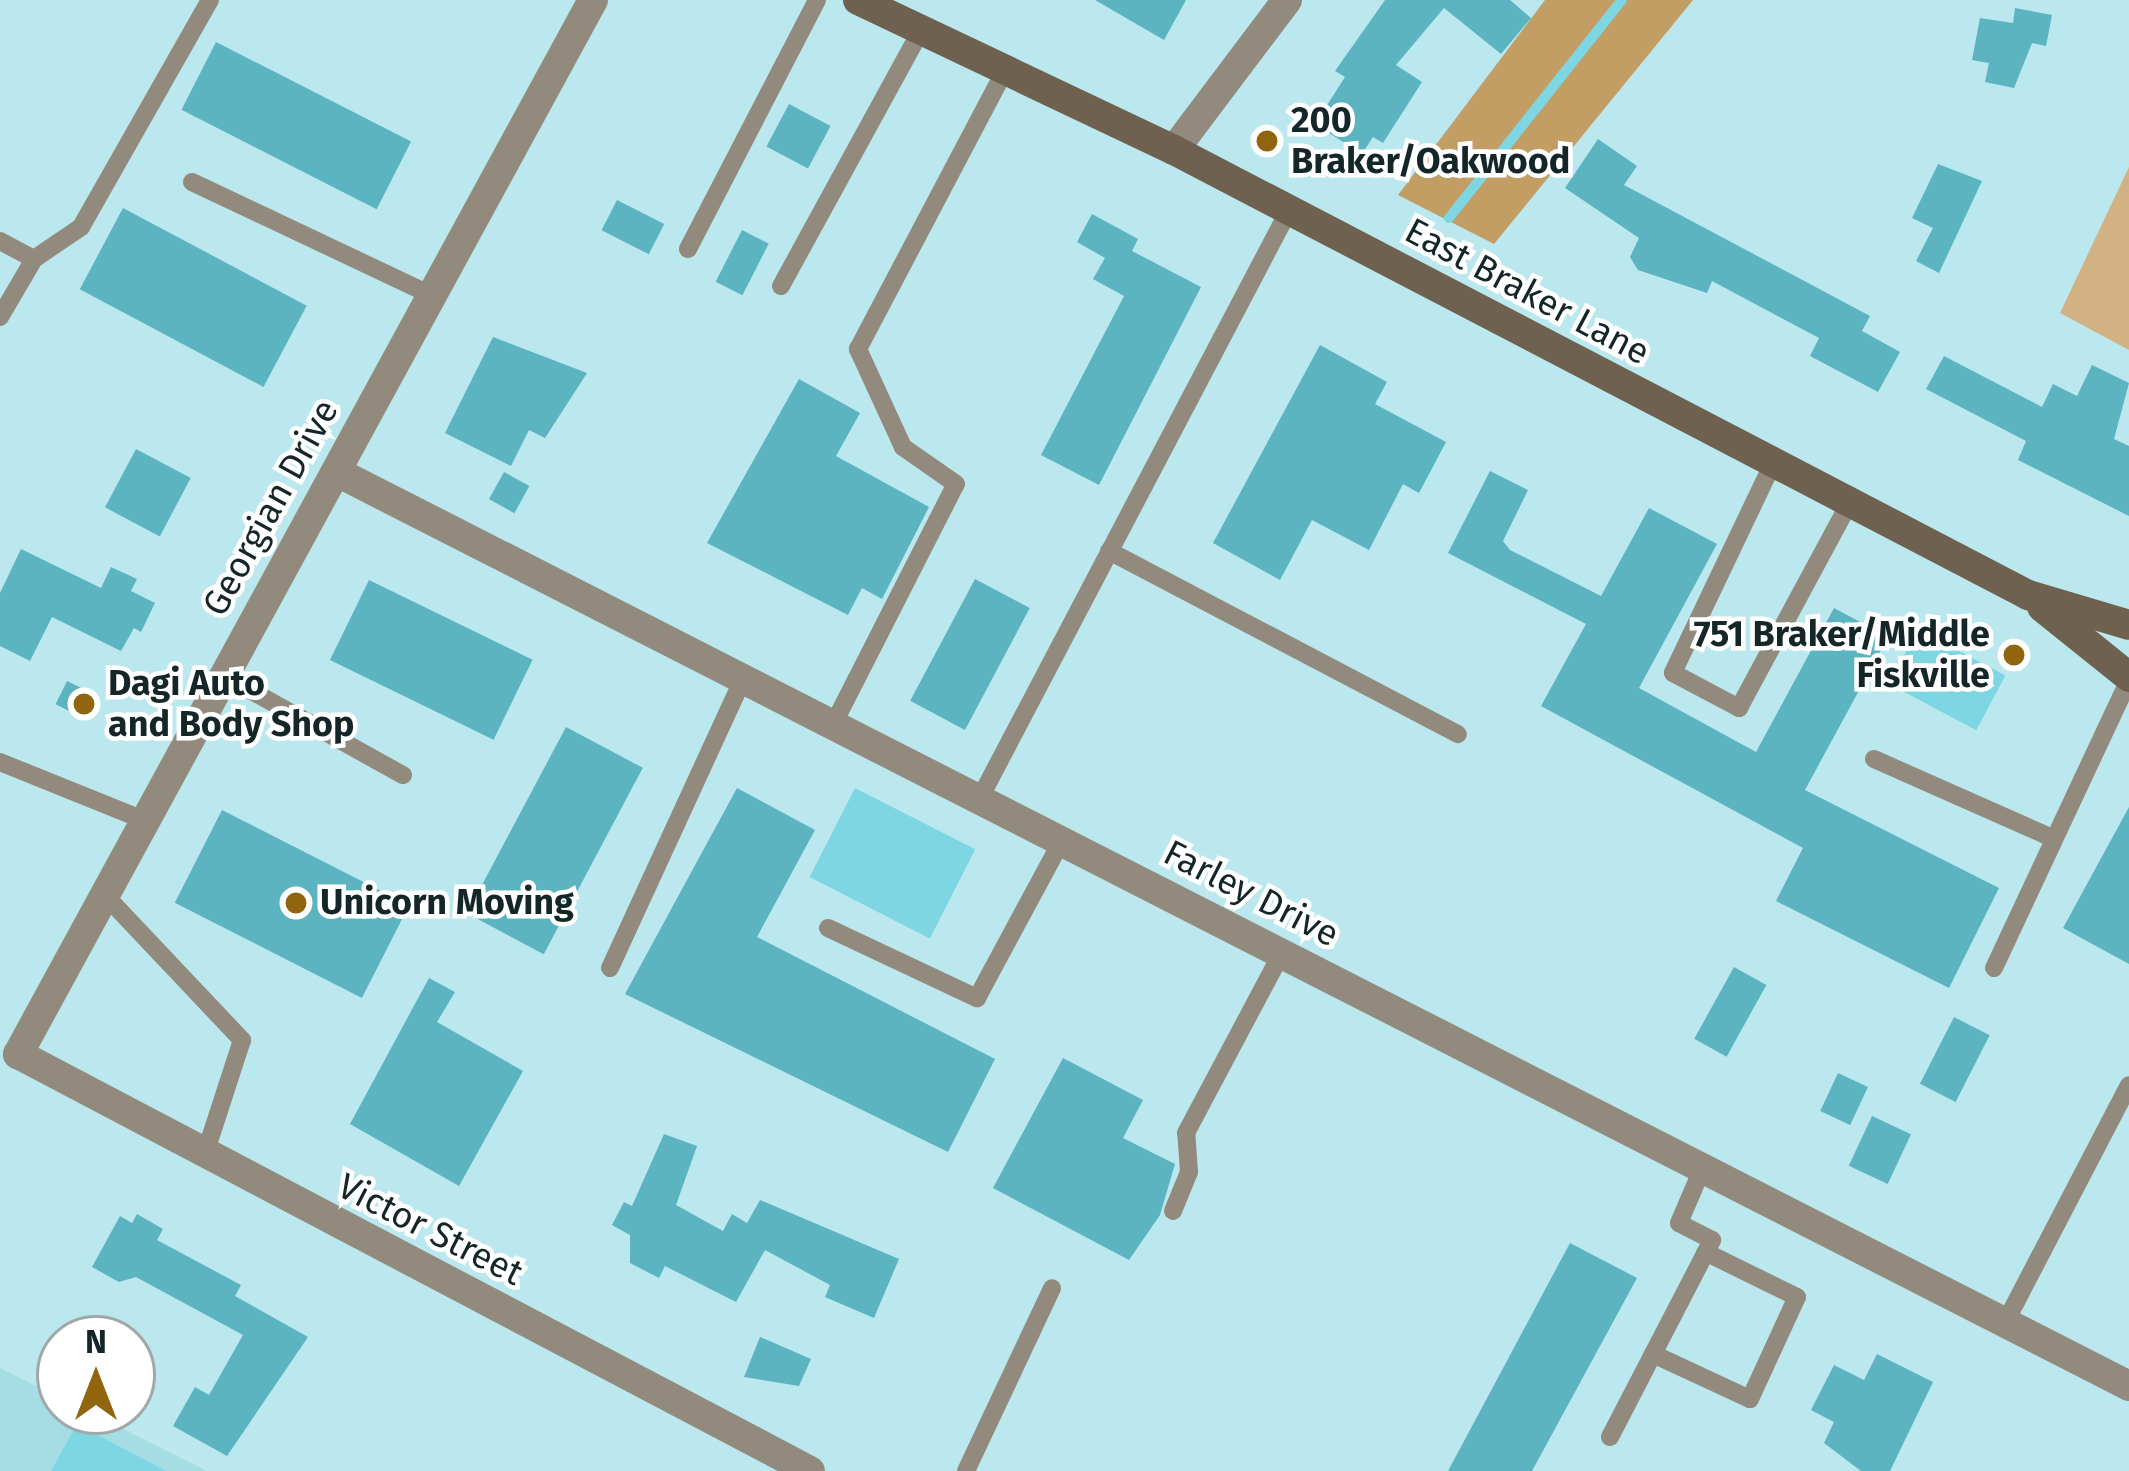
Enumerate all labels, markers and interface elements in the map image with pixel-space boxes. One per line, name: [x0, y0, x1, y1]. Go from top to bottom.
place label: 200 Braker/Oakwood: [1291, 98, 1570, 183]
marker: 200 Braker/Oakwood: [1254, 128, 1280, 154]
street label: East Braker Lane: [1397, 209, 1657, 375]
street label: Georgian Drive: [194, 392, 348, 624]
place label: 751 Braker/Middle Fiskville: [1694, 612, 1990, 697]
marker: 751 Braker/Middle Fiskville: [2001, 642, 2027, 668]
place label: Dagi Auto and Body Shop: [108, 661, 355, 746]
marker: Dagi Auto and Body Shop: [71, 691, 97, 717]
street label: Farley Drive: [1156, 832, 1346, 956]
place label: Unicorn Moving: [320, 881, 574, 925]
marker: Unicorn Moving: [283, 890, 309, 916]
street label: Victor Street: [330, 1165, 530, 1295]
north arrow: [36, 1315, 156, 1435]
text: N: [85, 1322, 107, 1362]

